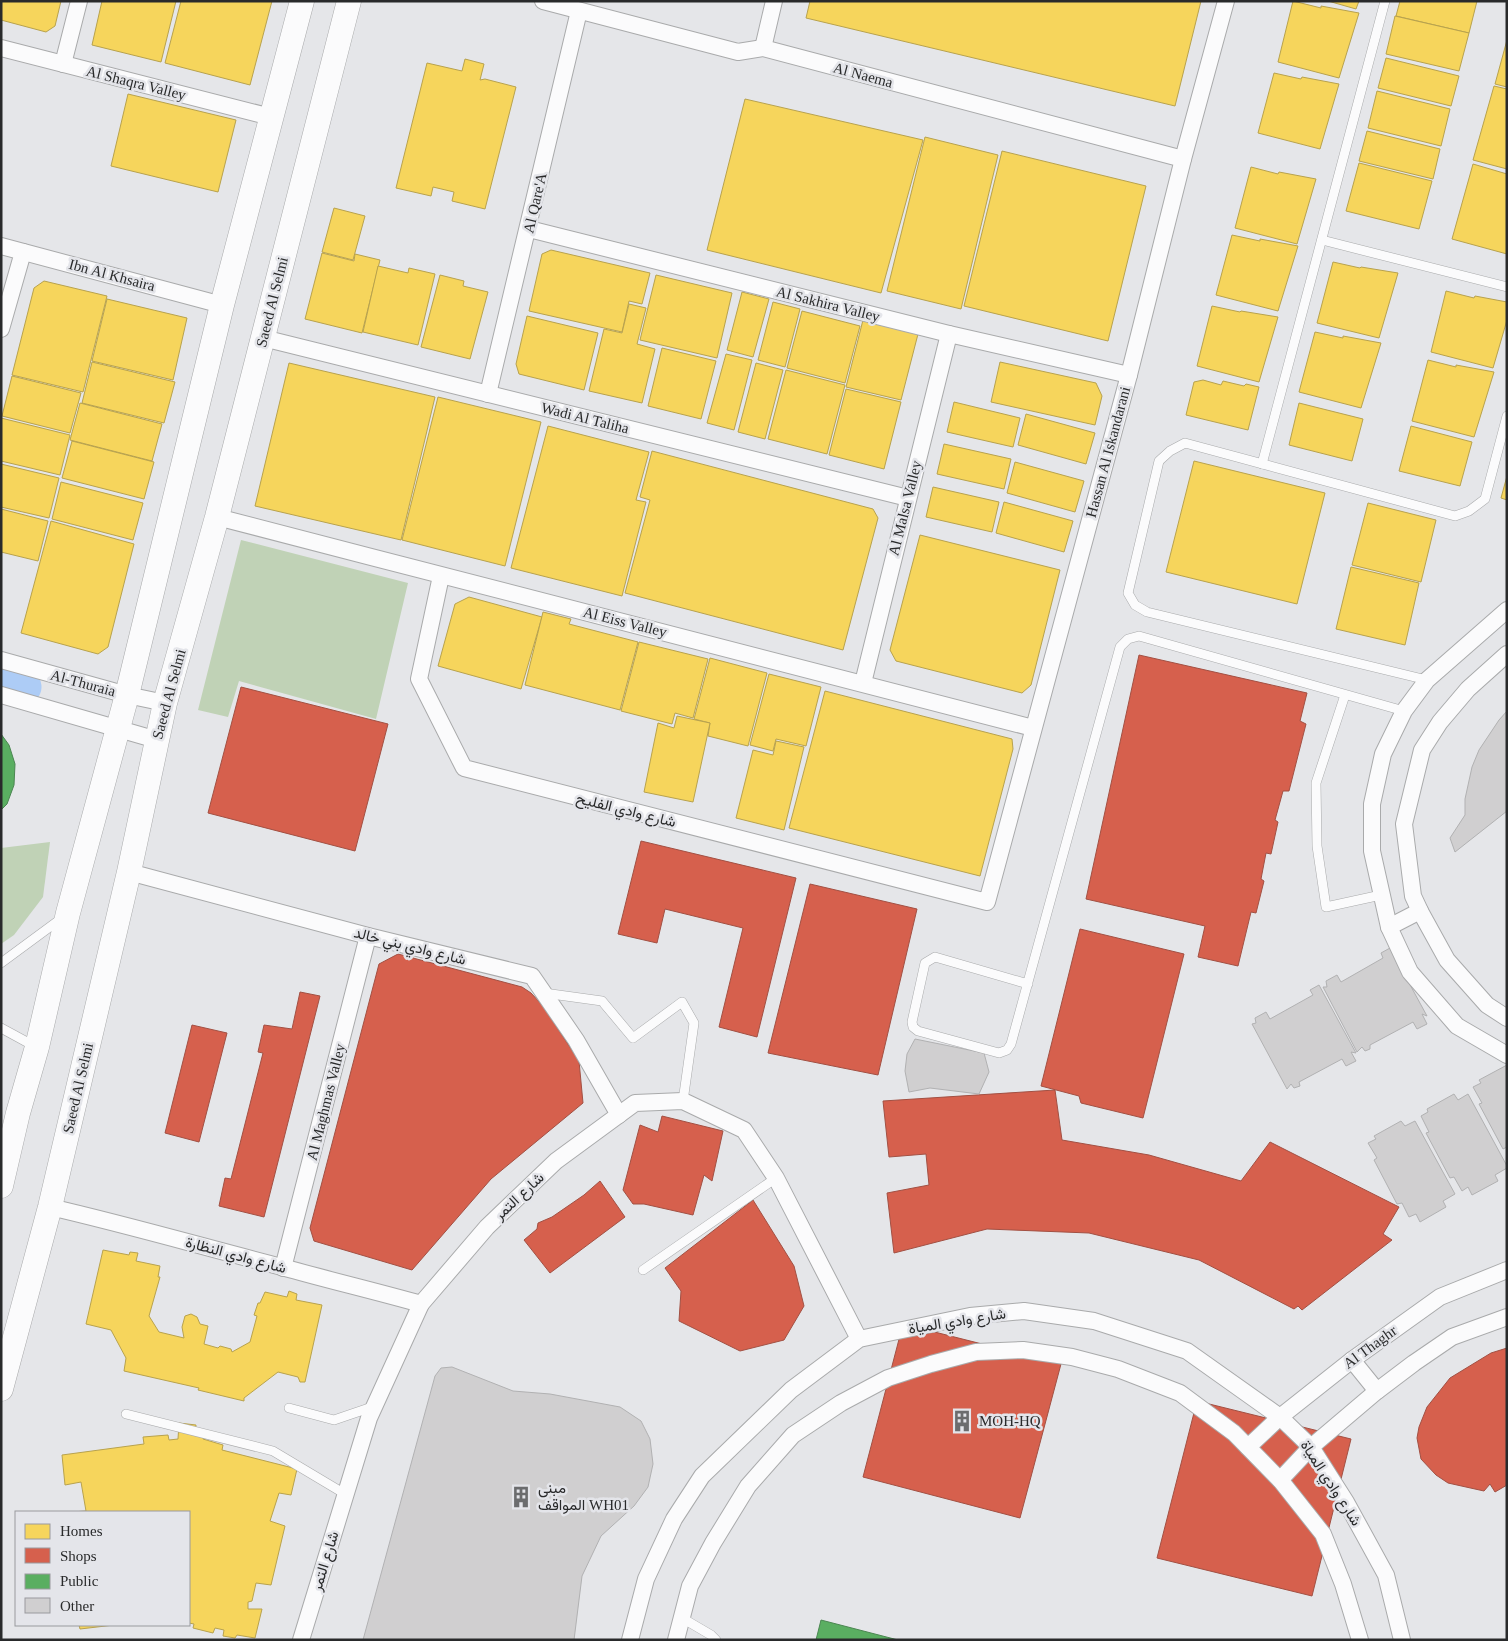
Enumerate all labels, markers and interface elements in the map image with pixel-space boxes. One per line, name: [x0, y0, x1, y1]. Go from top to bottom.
street label: Al Naema: [831, 59, 895, 91]
street label: Al Shaqra Valley: [84, 63, 188, 103]
street label: Al Qare'A: [520, 171, 550, 235]
street label: Saeed Al Selmi: [253, 255, 291, 349]
street label: Ibn Al Khsaira: [67, 256, 157, 294]
street label: Al Sakhira Valley: [774, 283, 882, 325]
street label: Hassan Al Iskandarani: [1083, 385, 1133, 519]
street label: Wadi Al Taliha: [539, 399, 631, 437]
street label: Al Malsa Valley: [885, 458, 925, 557]
street label: Al Eiss Valley: [582, 604, 669, 640]
street label: Saeed Al Selmi: [149, 647, 189, 741]
street label: Al-Thuraia: [49, 667, 118, 699]
street label: شارع وادي الفليح: [573, 790, 678, 835]
street label: شارع وادي بني خالد: [351, 924, 468, 973]
street label: Saeed Al Selmi: [60, 1041, 96, 1135]
street label: Al Maghmas Valley: [304, 1042, 348, 1162]
street label: شارع التمر: [490, 1169, 549, 1226]
street label: شارع وادي النظارة: [183, 1234, 288, 1281]
street label: شارع وادي المياة: [907, 1305, 1008, 1342]
street label: Al Thaghr: [1340, 1322, 1400, 1372]
building icon: MOH-HQ: [949, 1408, 975, 1434]
place label: MOH-HQ: [979, 1413, 1041, 1429]
street label: شارع وادي المياة: [1293, 1437, 1365, 1531]
place label: مبنى المواقف WH01: [538, 1480, 629, 1514]
building icon: مبنى المواقف WH01: [508, 1484, 534, 1510]
legend: [15, 1511, 190, 1626]
text: Homes: [60, 1523, 103, 1539]
street label: شارع التمر: [308, 1529, 345, 1595]
text: Shops: [60, 1548, 97, 1564]
text: Public: [60, 1573, 99, 1589]
text: Other: [60, 1598, 94, 1614]

